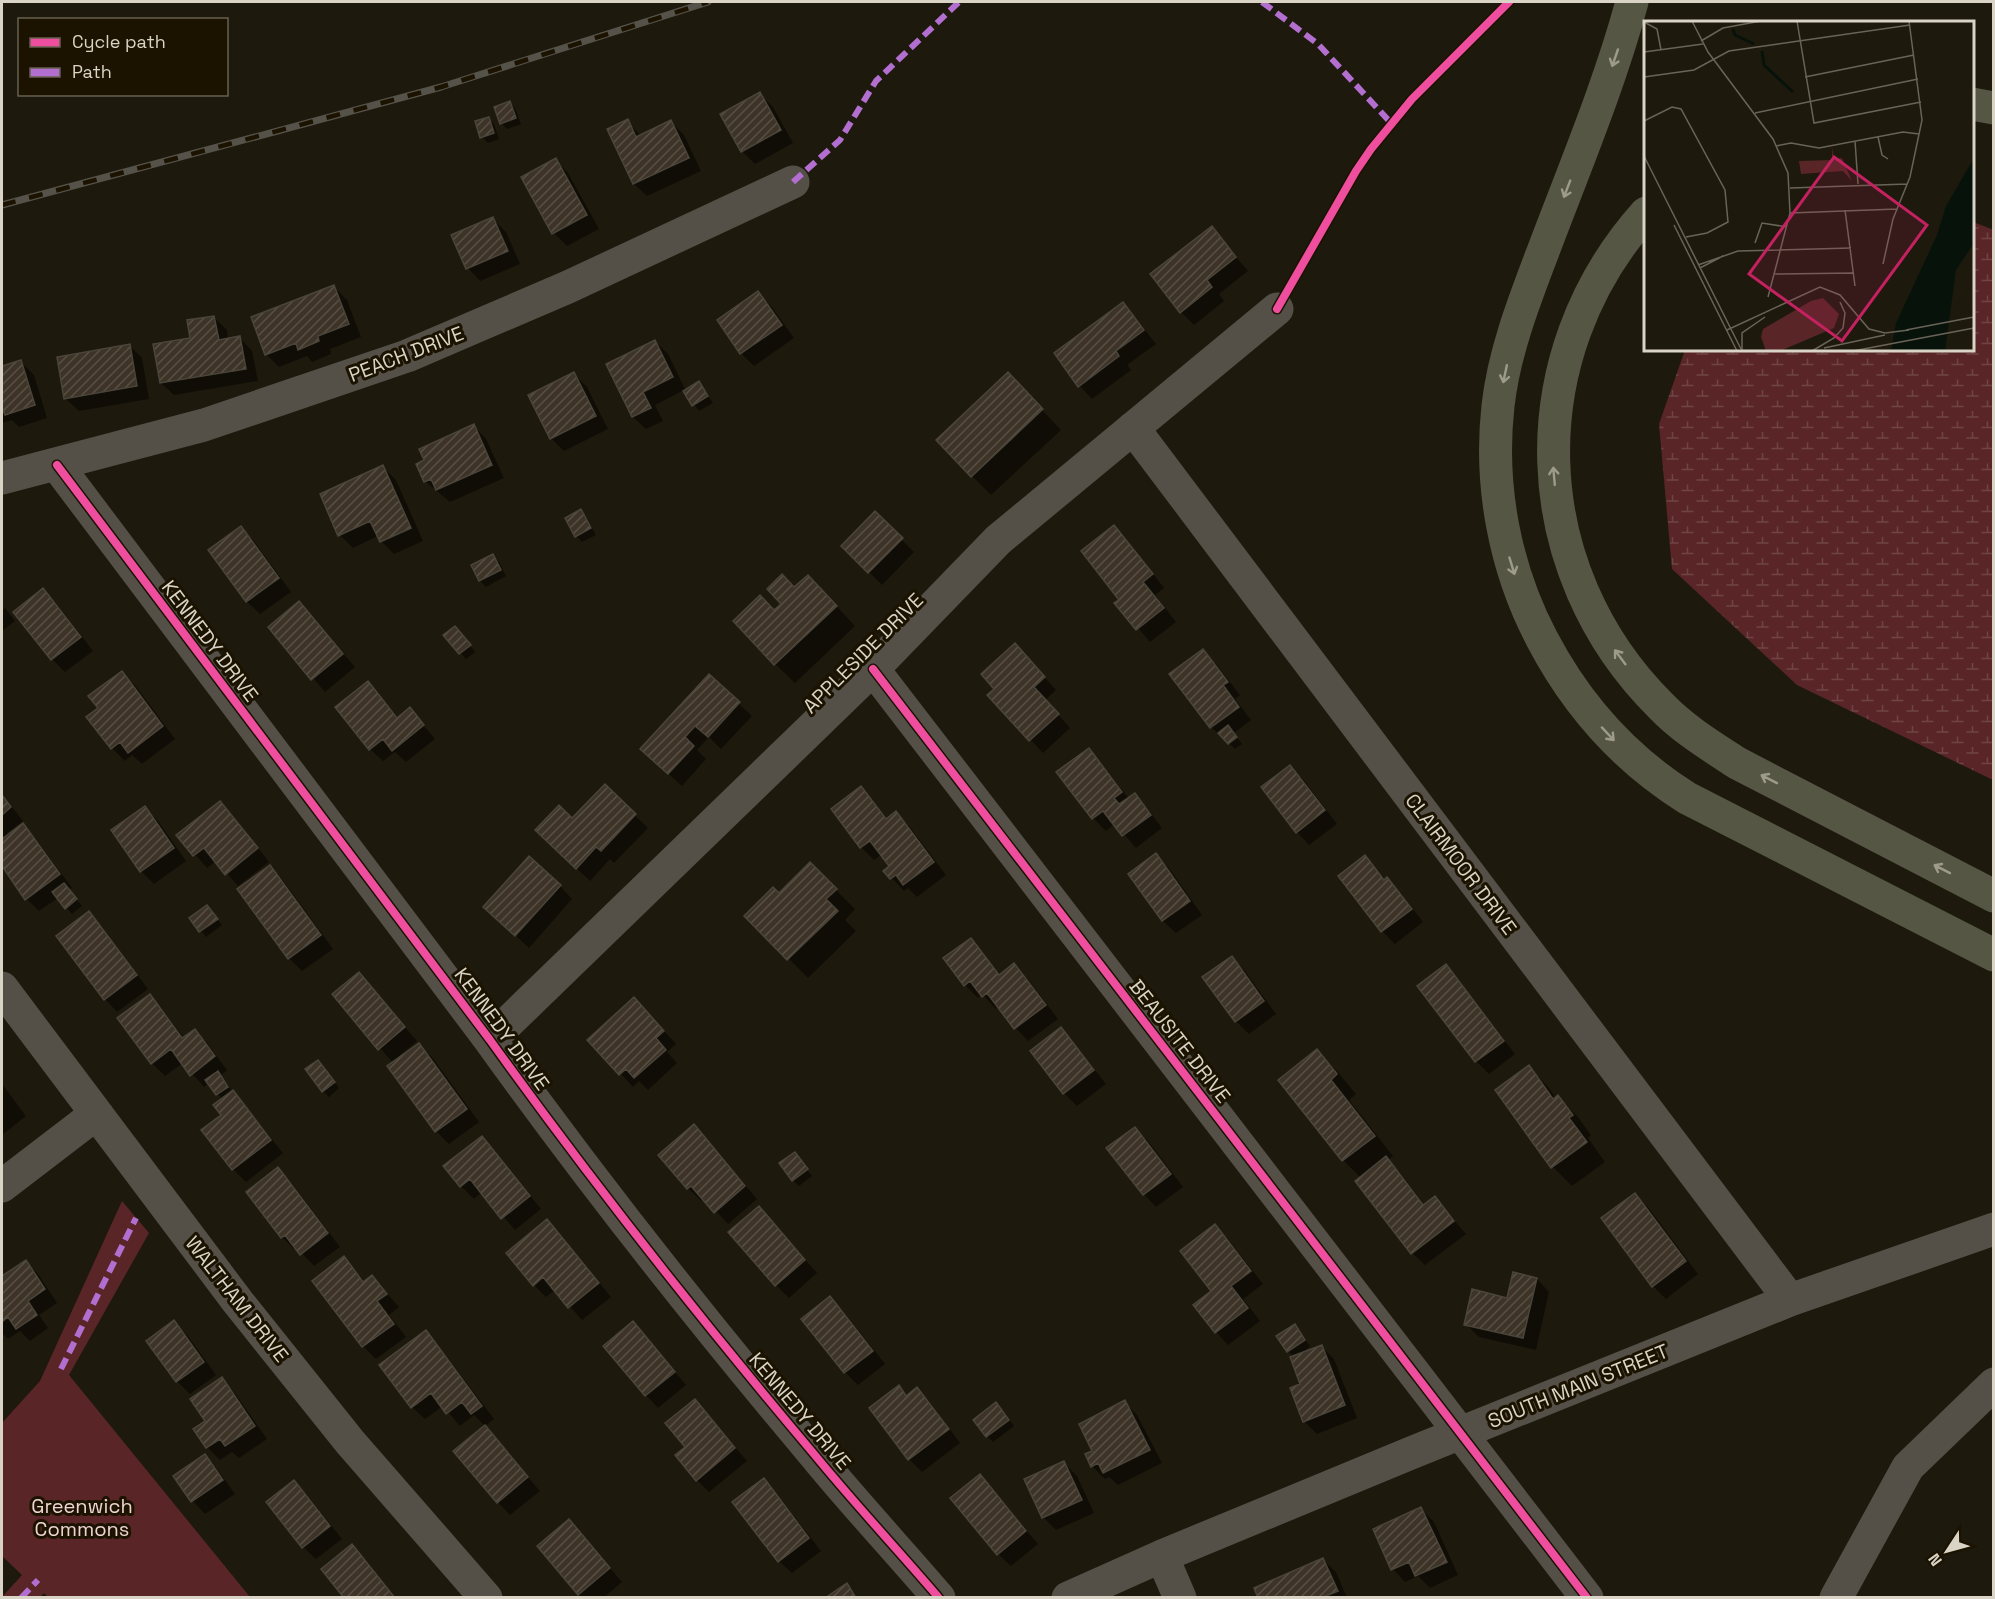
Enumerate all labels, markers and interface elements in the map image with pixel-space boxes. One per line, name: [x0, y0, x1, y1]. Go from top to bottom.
legend: [18, 18, 228, 96]
inset map: [1644, 21, 1974, 351]
text: Cycle path: [72, 30, 166, 53]
one-way arrow: [1608, 48, 1619, 66]
text: Path: [72, 60, 112, 83]
one-way arrow: [1561, 179, 1572, 198]
street label: PEACH DRIVE: [345, 320, 467, 388]
one-way arrow: [1498, 364, 1510, 383]
one-way arrow: [1548, 467, 1559, 486]
one-way arrow: [1507, 556, 1518, 575]
street label: KENNEDY DRIVE: [156, 575, 264, 707]
street label: APPLESIDE DRIVE: [797, 587, 929, 719]
one-way arrow: [1613, 649, 1626, 665]
one-way arrow: [1601, 726, 1615, 741]
one-way arrow: [1760, 773, 1778, 784]
street label: CLAIRMOOR DRIVE: [1399, 788, 1523, 940]
one-way arrow: [1933, 863, 1951, 874]
street label: KENNEDY DRIVE: [449, 963, 555, 1095]
street label: BEAUSITE DRIVE: [1124, 974, 1236, 1108]
street label: WALTHAM DRIVE: [180, 1231, 294, 1367]
street label: SOUTH MAIN STREET: [1484, 1338, 1672, 1434]
street label: KENNEDY DRIVE: [743, 1347, 857, 1475]
park label: Greenwich Commons: [31, 1493, 133, 1542]
north arrow: [1917, 1521, 1977, 1581]
text: N: [1924, 1549, 1947, 1570]

